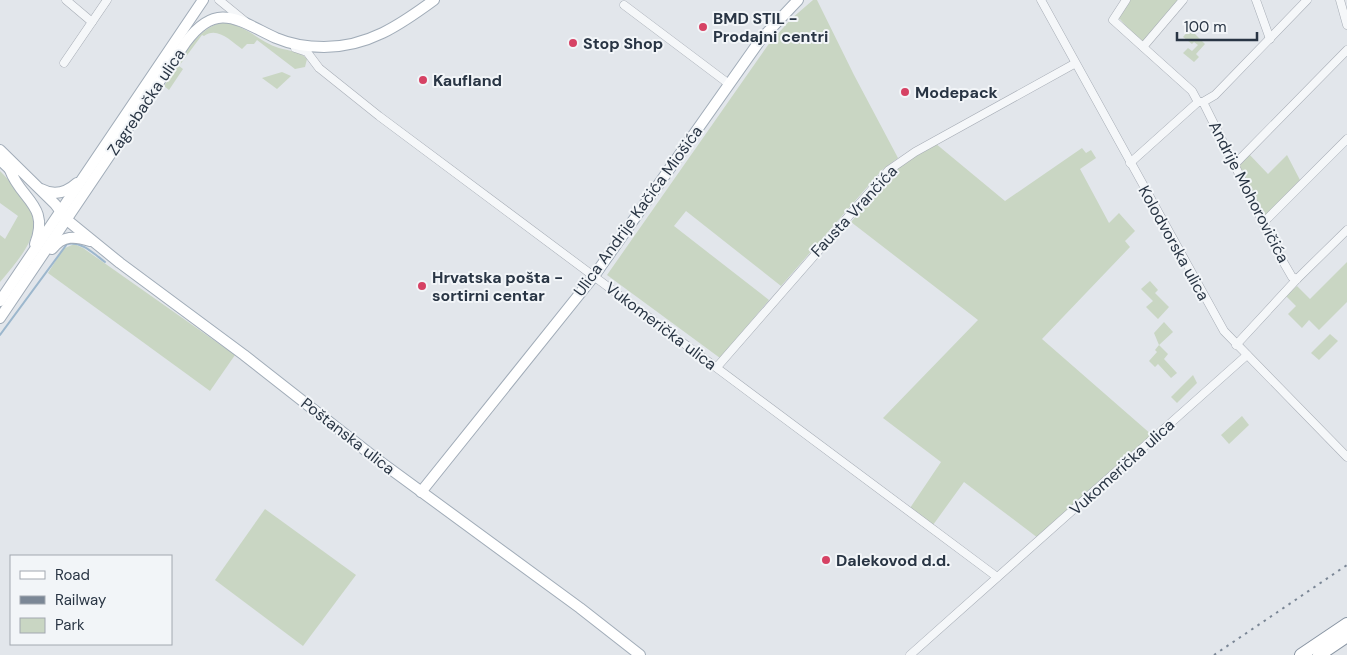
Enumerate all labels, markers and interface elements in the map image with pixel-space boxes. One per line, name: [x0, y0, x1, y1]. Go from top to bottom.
place label: BMD STIL - Prodajni centri: [713, 8, 828, 47]
scale bar: [1177, 10, 1257, 42]
text: 100 m: [1184, 17, 1227, 37]
marker: BMD STIL - Prodajni centri: [697, 21, 709, 33]
place label: Stop Shop: [583, 33, 663, 54]
marker: Stop Shop: [567, 37, 579, 49]
street label: Zagrebačka ulica: [103, 45, 189, 159]
place label: Kaufland: [433, 70, 502, 91]
marker: Kaufland: [417, 74, 429, 86]
place label: Modepack: [915, 82, 999, 103]
marker: Modepack: [899, 86, 911, 98]
street label: Andrije Mohorovičića: [1204, 118, 1294, 266]
street label: Ulica Andrije Kačića Miošića: [569, 121, 707, 301]
street label: Fausta Vrančića: [806, 161, 902, 261]
street label: Kolodvorska ulica: [1134, 182, 1214, 304]
place label: Hrvatska pošta - sortirni centar: [432, 267, 563, 306]
street label: Vukomerička ulica: [601, 277, 721, 375]
marker: Hrvatska pošta - sortirni centar: [416, 280, 428, 292]
street label: Poštanska ulica: [297, 393, 399, 479]
street label: Vukomerička ulica: [1065, 414, 1179, 520]
place label: Dalekovod d.d.: [836, 550, 950, 571]
marker: Dalekovod d.d.: [820, 554, 832, 566]
legend: [10, 555, 172, 645]
text: Road: [55, 565, 90, 585]
text: Railway: [55, 590, 107, 610]
text: Park: [55, 615, 85, 635]

